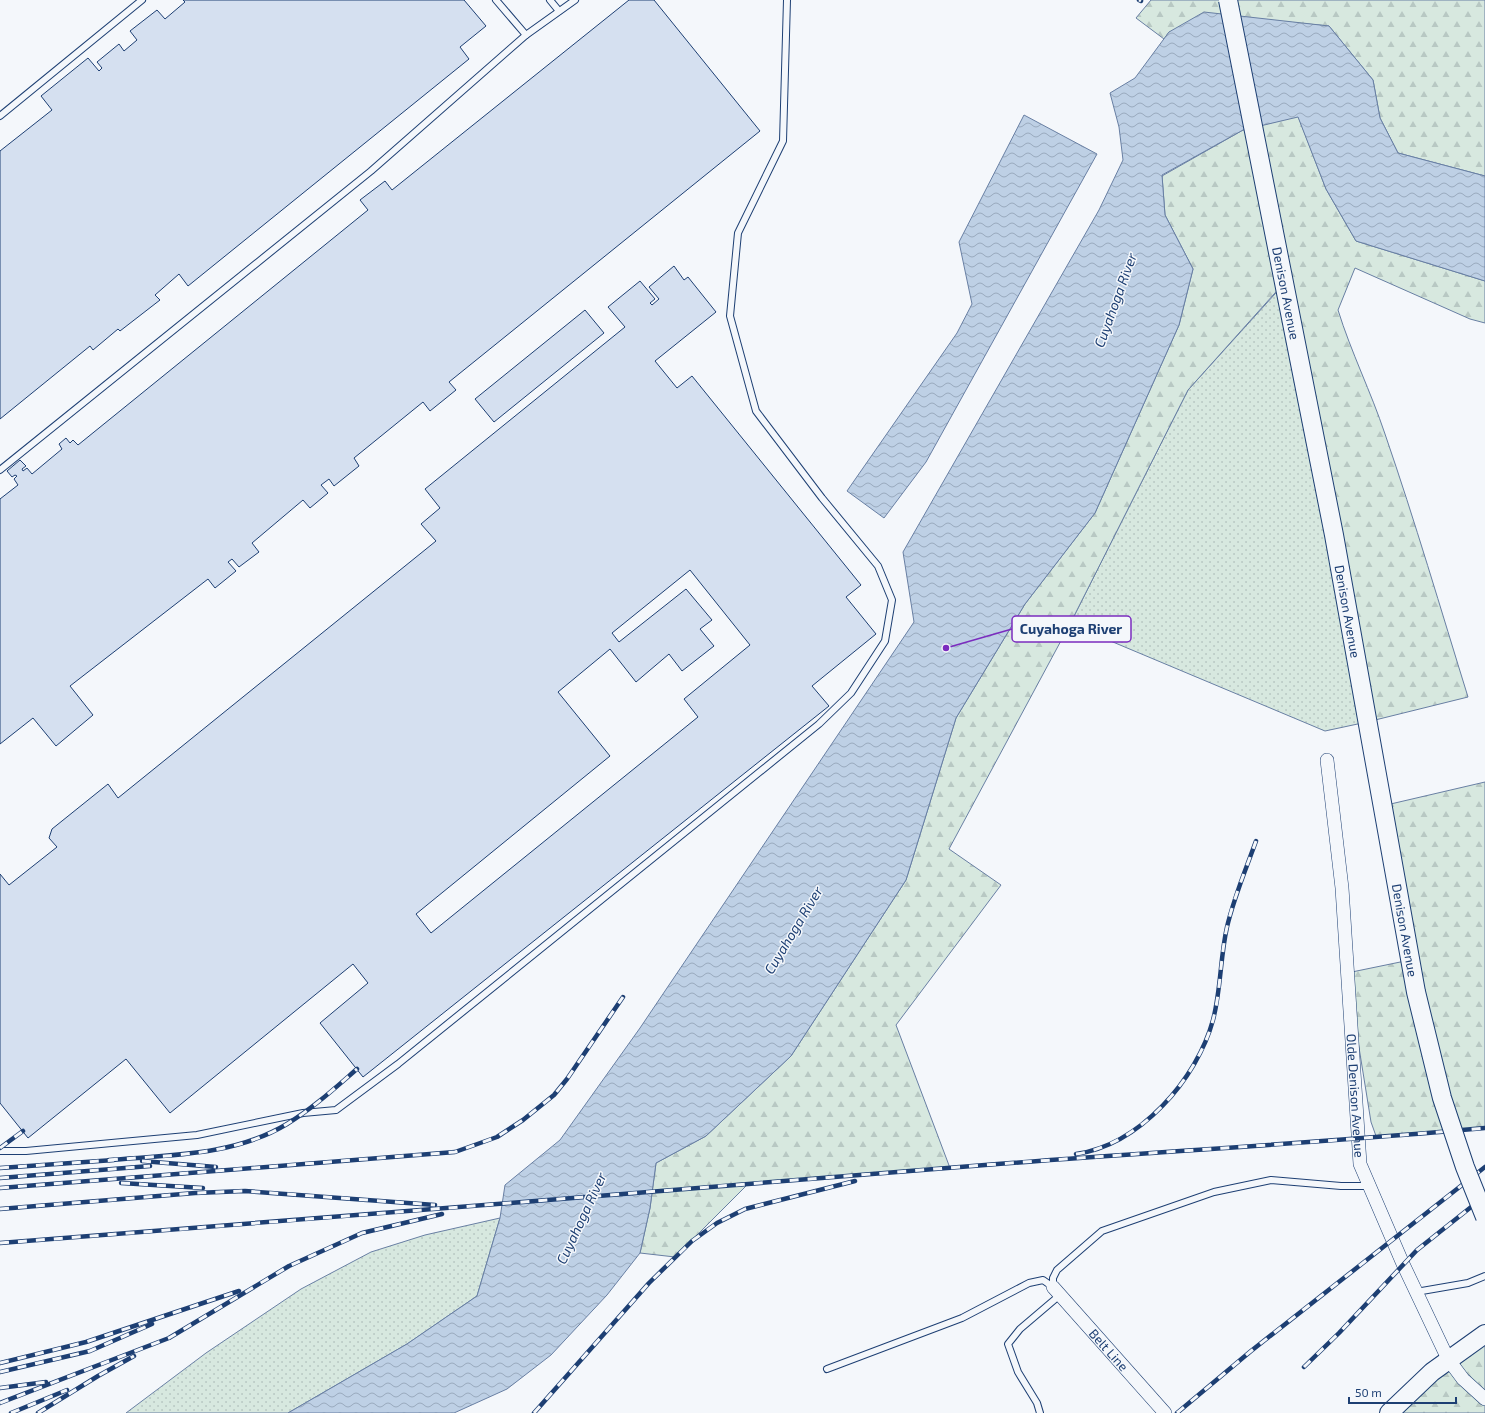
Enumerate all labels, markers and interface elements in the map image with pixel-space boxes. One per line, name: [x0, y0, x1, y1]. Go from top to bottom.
street label: Denison Avenue: [1269, 246, 1303, 341]
water label: Cuyahoga River: [1090, 250, 1140, 350]
street label: Denison Avenue: [1332, 564, 1364, 659]
callout: Cuyahoga River: [1012, 616, 1131, 642]
text: Cuyahoga River: [1020, 620, 1122, 637]
water label: Cuyahoga River: [760, 883, 826, 977]
street label: Denison Avenue: [1389, 883, 1421, 978]
street label: Olde Denison Avenue: [1344, 1033, 1368, 1158]
water label: Cuyahoga River: [552, 1169, 610, 1267]
street label: Belt Line: [1086, 1325, 1132, 1374]
scale bar: [1349, 1379, 1456, 1405]
text: 50 m: [1355, 1385, 1382, 1399]

